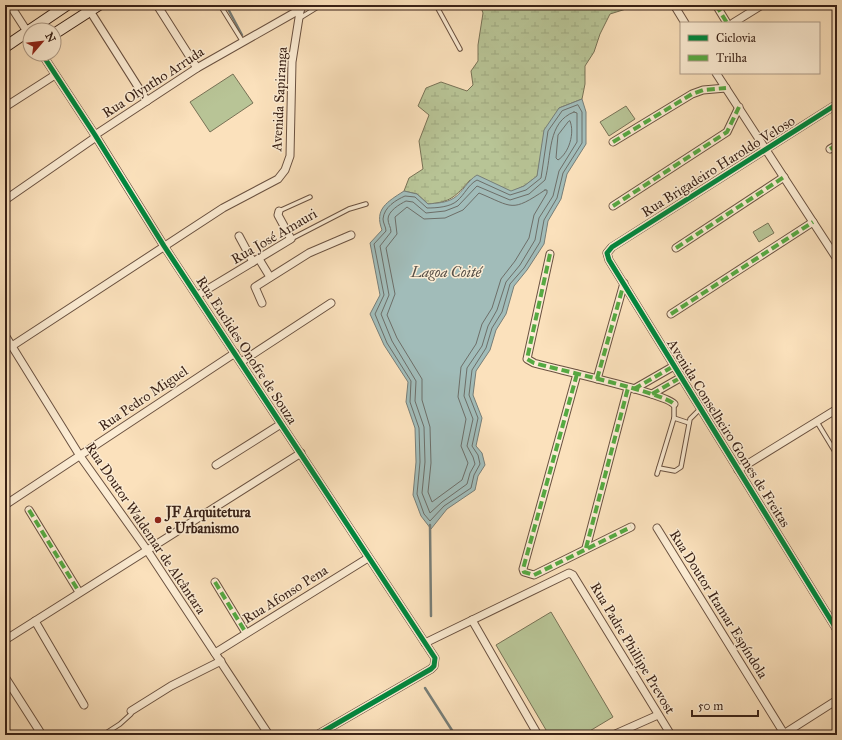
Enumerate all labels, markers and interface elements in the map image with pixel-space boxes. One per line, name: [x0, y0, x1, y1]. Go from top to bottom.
north arrow: [22, 22, 62, 62]
legend: [680, 22, 820, 74]
text: N: [42, 30, 59, 45]
text: Ciclovia: [716, 31, 757, 45]
street label: Rua Olyntho Arruda: [99, 43, 207, 122]
street label: Avenida Sapiranga: [268, 46, 291, 153]
text: Trilha: [716, 51, 748, 65]
street label: Rua Brigadeiro Haroldo Veloso: [638, 112, 798, 221]
street label: Rua José Amauri: [228, 205, 321, 269]
water label: Lagoa Coité: [410, 263, 484, 281]
street label: Rua Euclides Onofre de Souza: [192, 273, 301, 428]
street label: Avenida Conselheiro Gomes de Freitas: [663, 335, 794, 531]
street label: Rua Pedro Miguel: [95, 362, 191, 435]
street label: Rua Doutor Waldemar de Alcântara: [82, 439, 210, 618]
place label: JF Arquitetura e Urbanismo: [164, 504, 252, 537]
marker: JF Arquitetura e Urbanismo: [153, 515, 163, 525]
street label: Rua Doutor Itamar Espíndola: [666, 527, 771, 682]
street label: Rua Afonso Pena: [240, 561, 331, 627]
street label: Rua Padre Phillipe Prevost: [587, 579, 679, 717]
scale bar: [692, 692, 758, 718]
text: 50 m: [698, 699, 723, 713]

